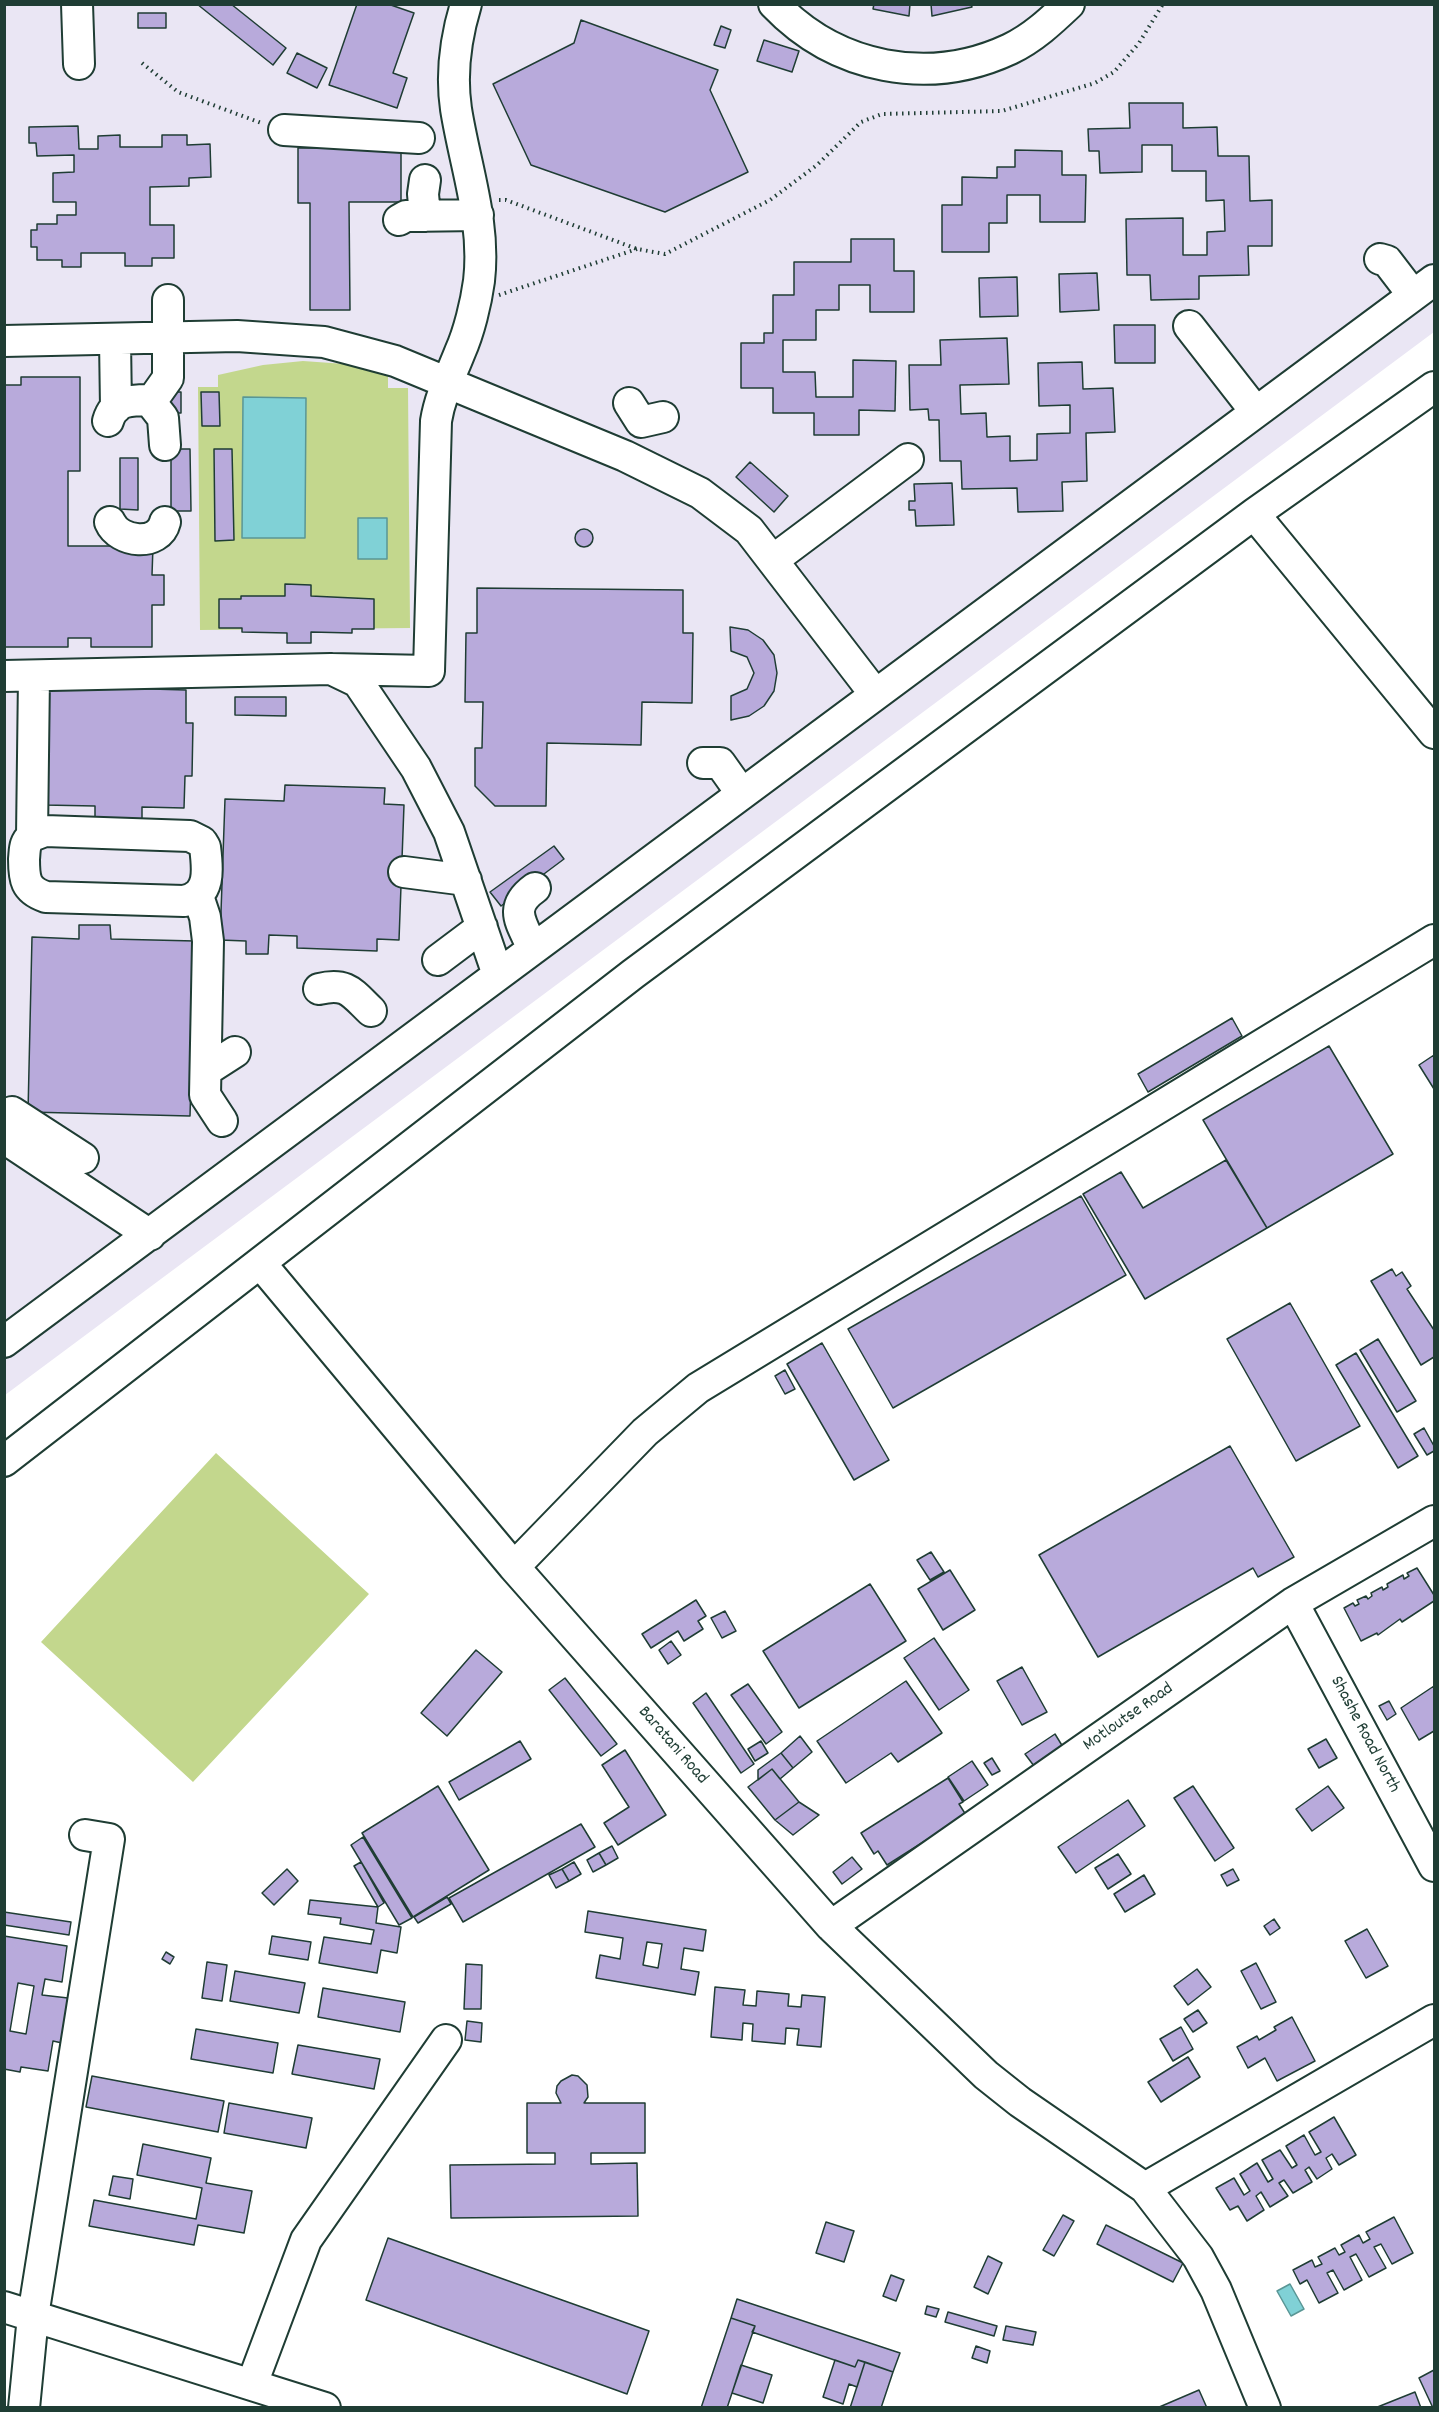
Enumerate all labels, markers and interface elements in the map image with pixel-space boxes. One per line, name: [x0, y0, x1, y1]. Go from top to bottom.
street label: Shashe Road North: [1324, 1673, 1404, 1797]
street label: Motloutse Road: [1080, 1679, 1178, 1757]
street label: Baratani Road: [632, 1702, 712, 1790]

